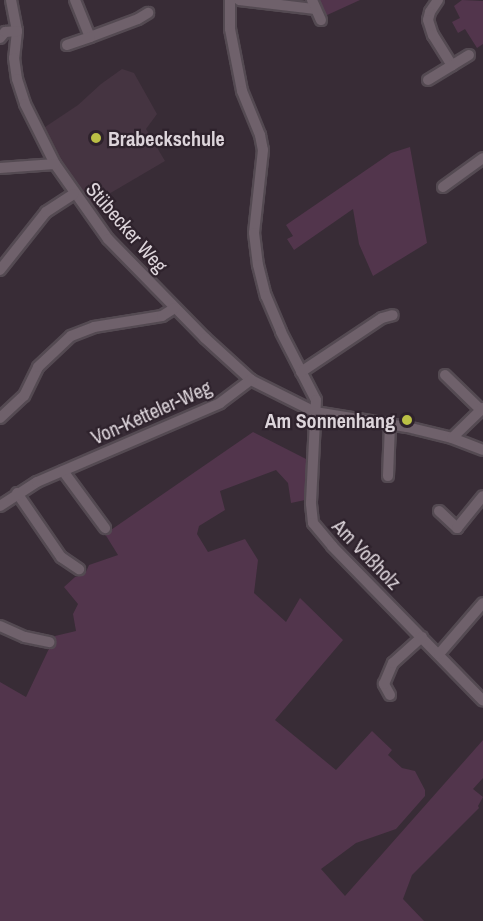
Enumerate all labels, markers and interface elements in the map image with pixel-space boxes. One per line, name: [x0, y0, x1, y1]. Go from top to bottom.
place label: Brabeckschule: [108, 126, 225, 150]
marker: Brabeckschule: [89, 131, 103, 145]
street label: Stübecker Weg: [81, 177, 173, 277]
street label: Von-Ketteler-Weg: [87, 375, 215, 449]
place label: Am Sonnenhang: [265, 408, 395, 432]
marker: Am Sonnenhang: [400, 413, 414, 427]
street label: Am Voßholz: [328, 514, 406, 594]

